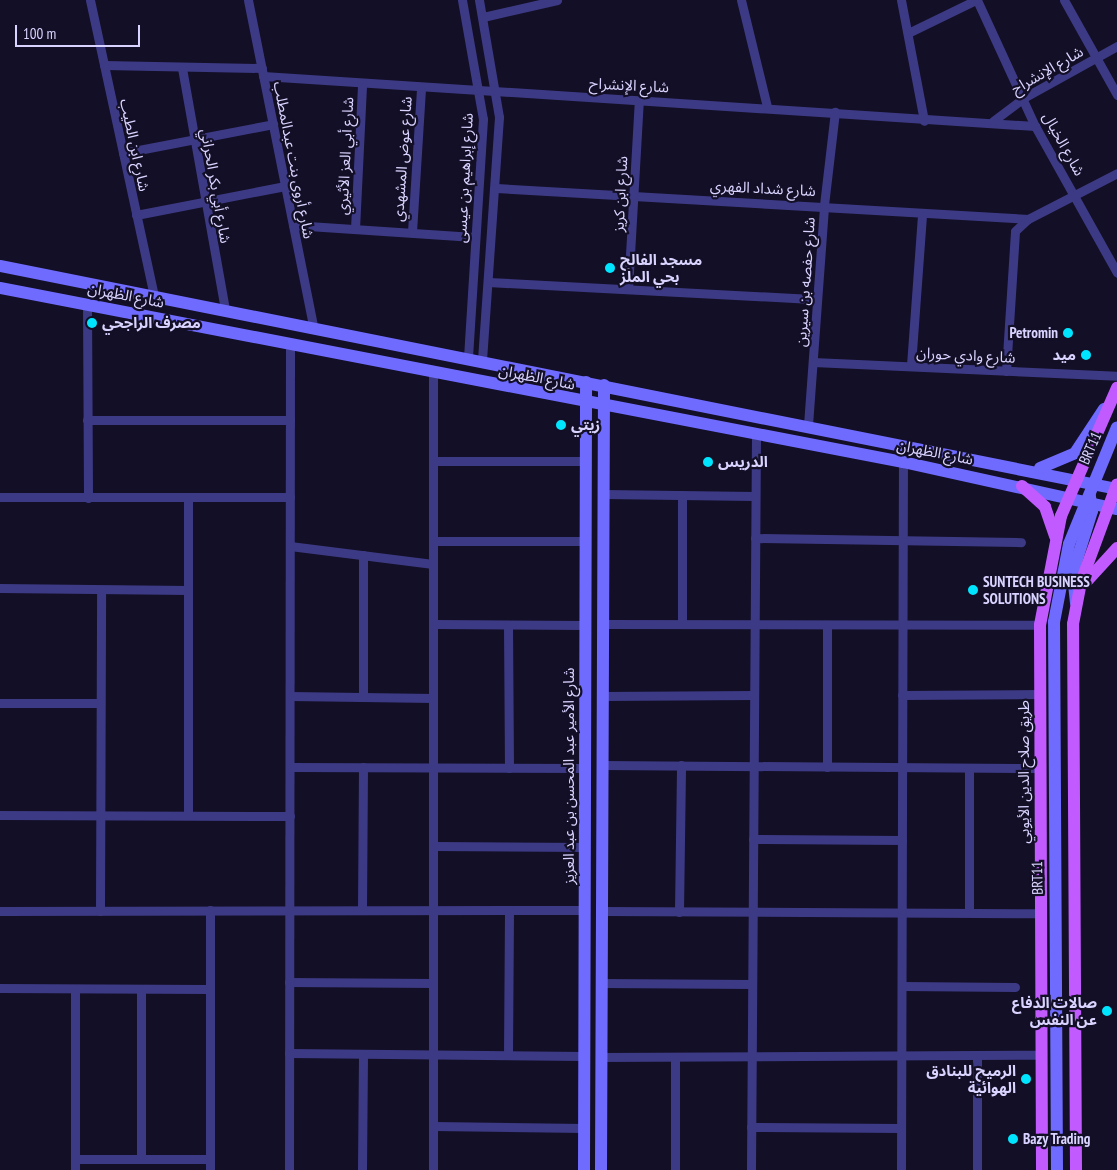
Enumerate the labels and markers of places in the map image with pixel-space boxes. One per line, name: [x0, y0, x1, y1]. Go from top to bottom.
place label: مسجد الفالح بحي الملز: [620, 250, 702, 285]
marker: مسجد الفالح بحي الملز: [604, 262, 616, 274]
place label: مصرف الراجحي: [102, 314, 201, 332]
marker: مصرف الراجحي: [86, 317, 98, 329]
place label: Petromin: [1009, 324, 1058, 342]
marker: Petromin: [1062, 327, 1074, 339]
place label: ميد: [1053, 346, 1076, 364]
marker: ميد: [1080, 349, 1092, 361]
place label: زيتي: [571, 416, 600, 434]
marker: زيتي: [555, 419, 567, 431]
place label: الدريس: [718, 453, 768, 471]
marker: الدريس: [702, 456, 714, 468]
place label: SUNTECH BUSINESS SOLUTIONS: [983, 572, 1090, 607]
marker: SUNTECH BUSINESS SOLUTIONS: [967, 584, 979, 596]
place label: صالات الدفاع عن النفس: [1012, 993, 1097, 1028]
marker: صالات الدفاع عن النفس: [1101, 1005, 1113, 1017]
place label: الرميح للبنادق الهوائية: [926, 1061, 1016, 1096]
marker: الرميح للبنادق الهوائية: [1020, 1073, 1032, 1085]
place label: Bazy Trading: [1023, 1130, 1091, 1148]
marker: Bazy Trading: [1007, 1133, 1019, 1145]

